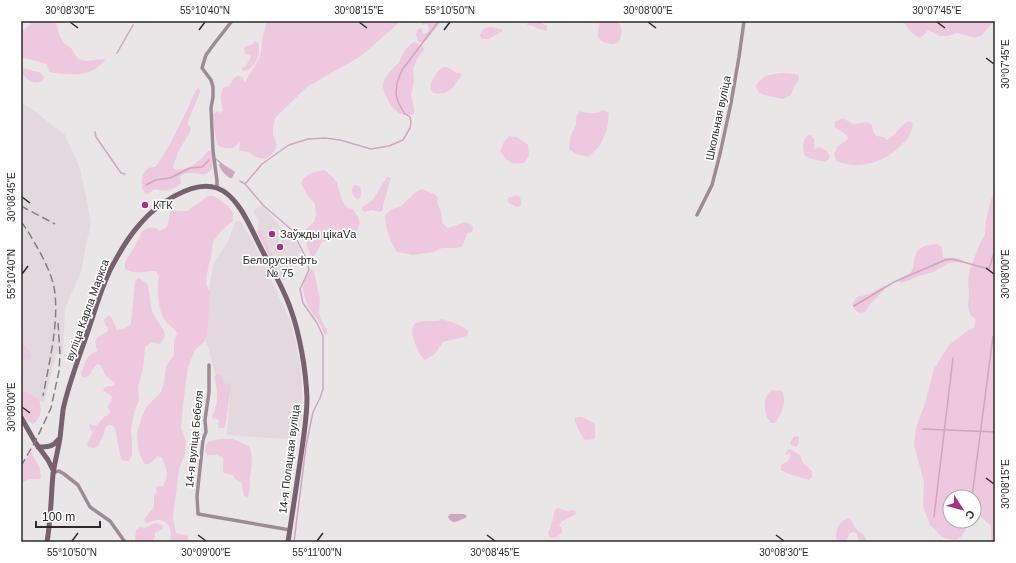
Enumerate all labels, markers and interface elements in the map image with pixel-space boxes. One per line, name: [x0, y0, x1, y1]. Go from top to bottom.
text: 30°08'30"E: [45, 5, 95, 16]
text: 55°10'40"N: [180, 5, 230, 16]
text: 30°08'15"E: [334, 5, 384, 16]
text: 55°10'50"N: [425, 5, 475, 16]
text: 30°08'00"E: [623, 5, 673, 16]
text: 30°07'45"E: [912, 5, 962, 16]
text: 30°07'45"E: [1000, 39, 1011, 89]
street label: Школьная вуліца: [703, 74, 733, 161]
text: 30°08'45"E: [6, 172, 17, 222]
place label: КТК: [153, 199, 173, 211]
marker: КТК: [140, 200, 150, 210]
place label: Заўжды цікаVа: [280, 228, 357, 240]
marker: Заўжды цікаVа: [267, 229, 277, 239]
marker: Белоруснефть № 75: [275, 242, 285, 252]
text: 55°10'40"N: [6, 249, 17, 299]
text: 30°08'00"E: [1000, 249, 1011, 299]
place label: Белоруснефть № 75: [243, 254, 317, 279]
street label: вуліца Карла Маркса: [63, 257, 111, 362]
text: 30°09'00"E: [6, 382, 17, 432]
street label: 14-я вуліца Бебеля: [183, 390, 205, 488]
street label: 14-я Полацкая вуліца: [276, 403, 302, 514]
text: 30°08'15"E: [1000, 459, 1011, 509]
north arrow: [942, 489, 982, 529]
scale bar: [36, 503, 100, 529]
text: С: [963, 508, 977, 522]
text: 100 m: [42, 510, 75, 524]
text: 55°10'50"N: [47, 547, 97, 558]
text: 30°09'00"E: [181, 547, 231, 558]
text: 55°11'00"N: [292, 547, 342, 558]
text: 30°08'45"E: [470, 547, 520, 558]
text: 30°08'30"E: [759, 547, 809, 558]

